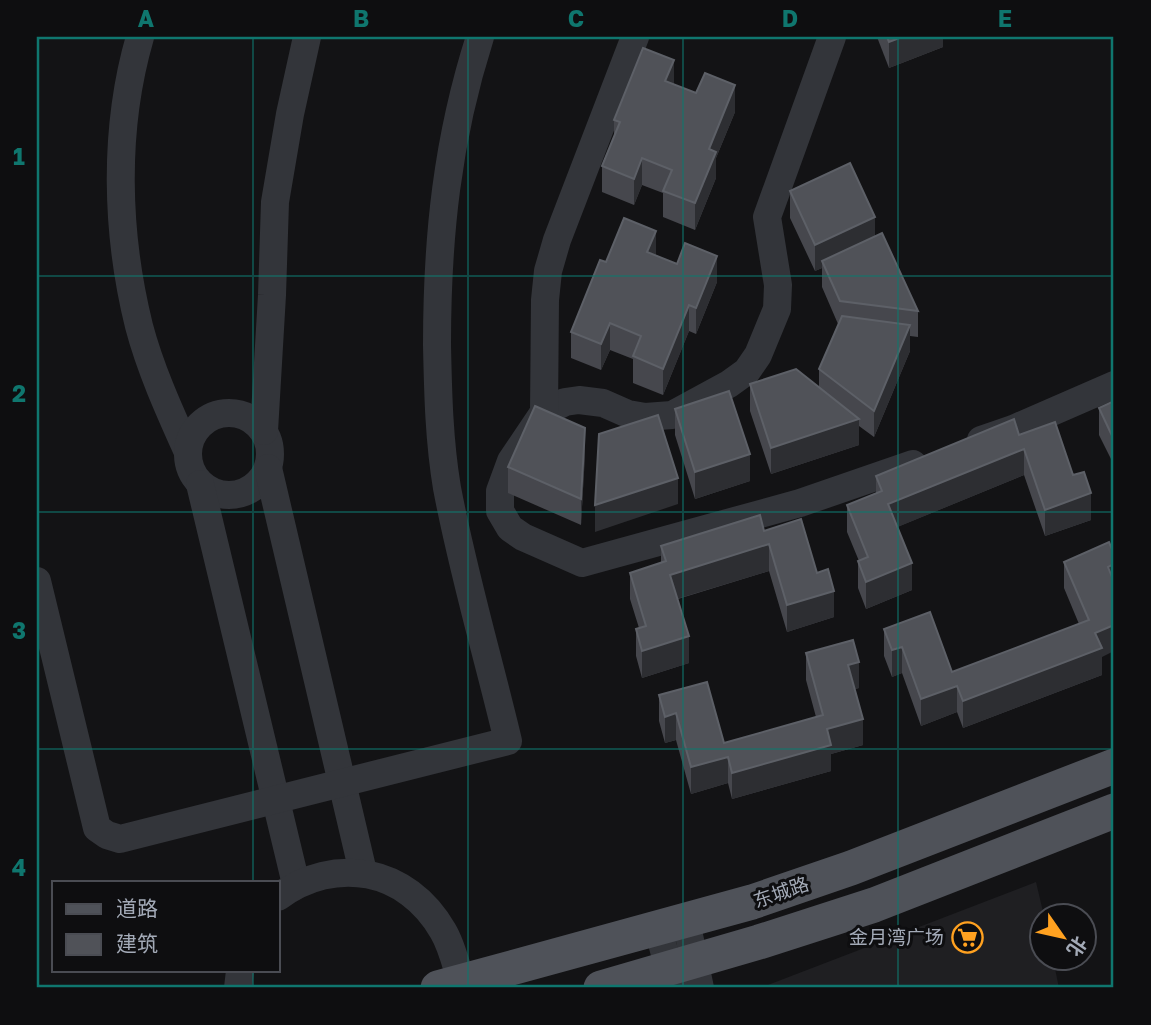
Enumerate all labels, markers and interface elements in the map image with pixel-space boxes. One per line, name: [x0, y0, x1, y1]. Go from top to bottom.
text: A: [138, 4, 155, 32]
text: B: [353, 4, 369, 32]
text: C: [568, 4, 584, 32]
text: D: [782, 4, 798, 32]
text: E: [998, 4, 1012, 32]
text: 1: [13, 142, 25, 170]
text: 2: [12, 379, 26, 407]
text: 3: [12, 616, 26, 644]
text: 4: [12, 853, 26, 881]
street label: 东城路: [750, 871, 812, 912]
legend: [52, 881, 280, 972]
text: 道路: [116, 895, 158, 921]
north arrow: [1028, 902, 1098, 972]
supermarket icon: 金月湾广场: [950, 920, 984, 954]
place label: 金月湾广场: [849, 925, 944, 948]
text: 建筑: [116, 930, 158, 956]
text: 北: [1063, 932, 1092, 961]

